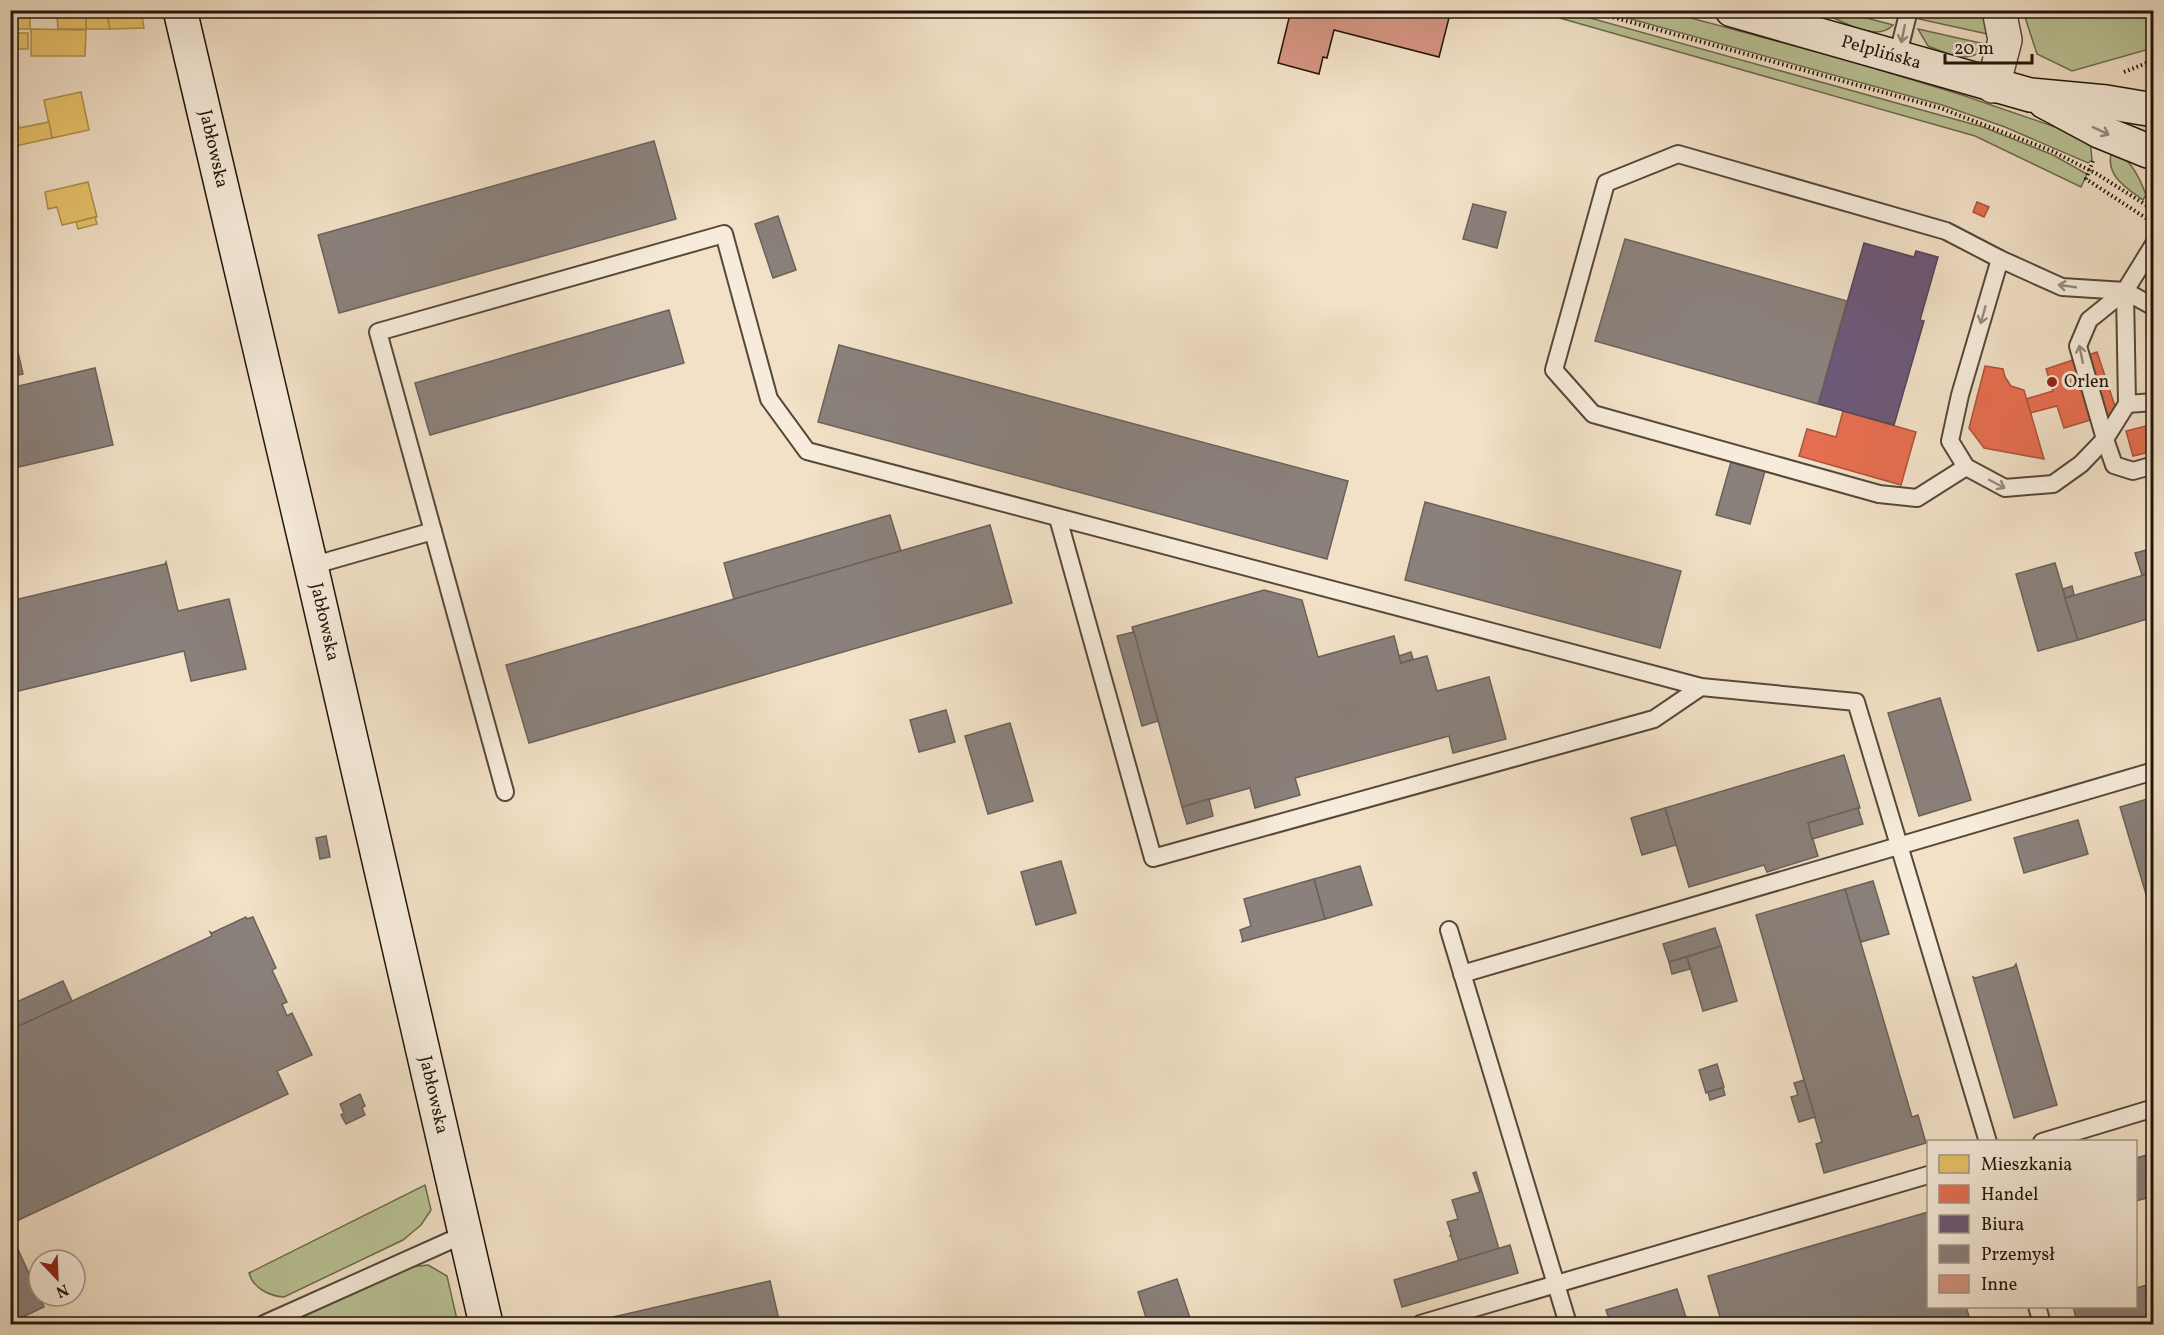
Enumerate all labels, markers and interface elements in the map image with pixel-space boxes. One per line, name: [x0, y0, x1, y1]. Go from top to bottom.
one-way arrow: [1896, 24, 1908, 43]
scale bar: [1945, 27, 2032, 65]
street label: Pelplińska: [1838, 30, 1924, 76]
text: 20 m: [1954, 37, 1994, 62]
street label: Jabłowska: [192, 107, 234, 191]
one-way arrow: [2091, 125, 2109, 137]
one-way arrow: [2058, 281, 2078, 292]
one-way arrow: [1977, 305, 1988, 324]
one-way arrow: [2075, 345, 2086, 364]
place label: Orlen: [2064, 370, 2110, 395]
marker: Orlen: [2045, 375, 2059, 389]
one-way arrow: [1987, 478, 2005, 490]
street label: Jabłowska: [303, 580, 345, 664]
street label: Jabłowska: [412, 1053, 454, 1137]
legend: [1927, 1140, 2137, 1308]
text: Mieszkania: [1981, 1153, 2072, 1178]
text: Handel: [1981, 1183, 2038, 1208]
text: Biura: [1981, 1213, 2024, 1238]
text: Przemysł: [1981, 1243, 2055, 1268]
north arrow: [27, 1248, 87, 1308]
text: Inne: [1981, 1273, 2017, 1298]
text: N: [52, 1278, 72, 1303]

